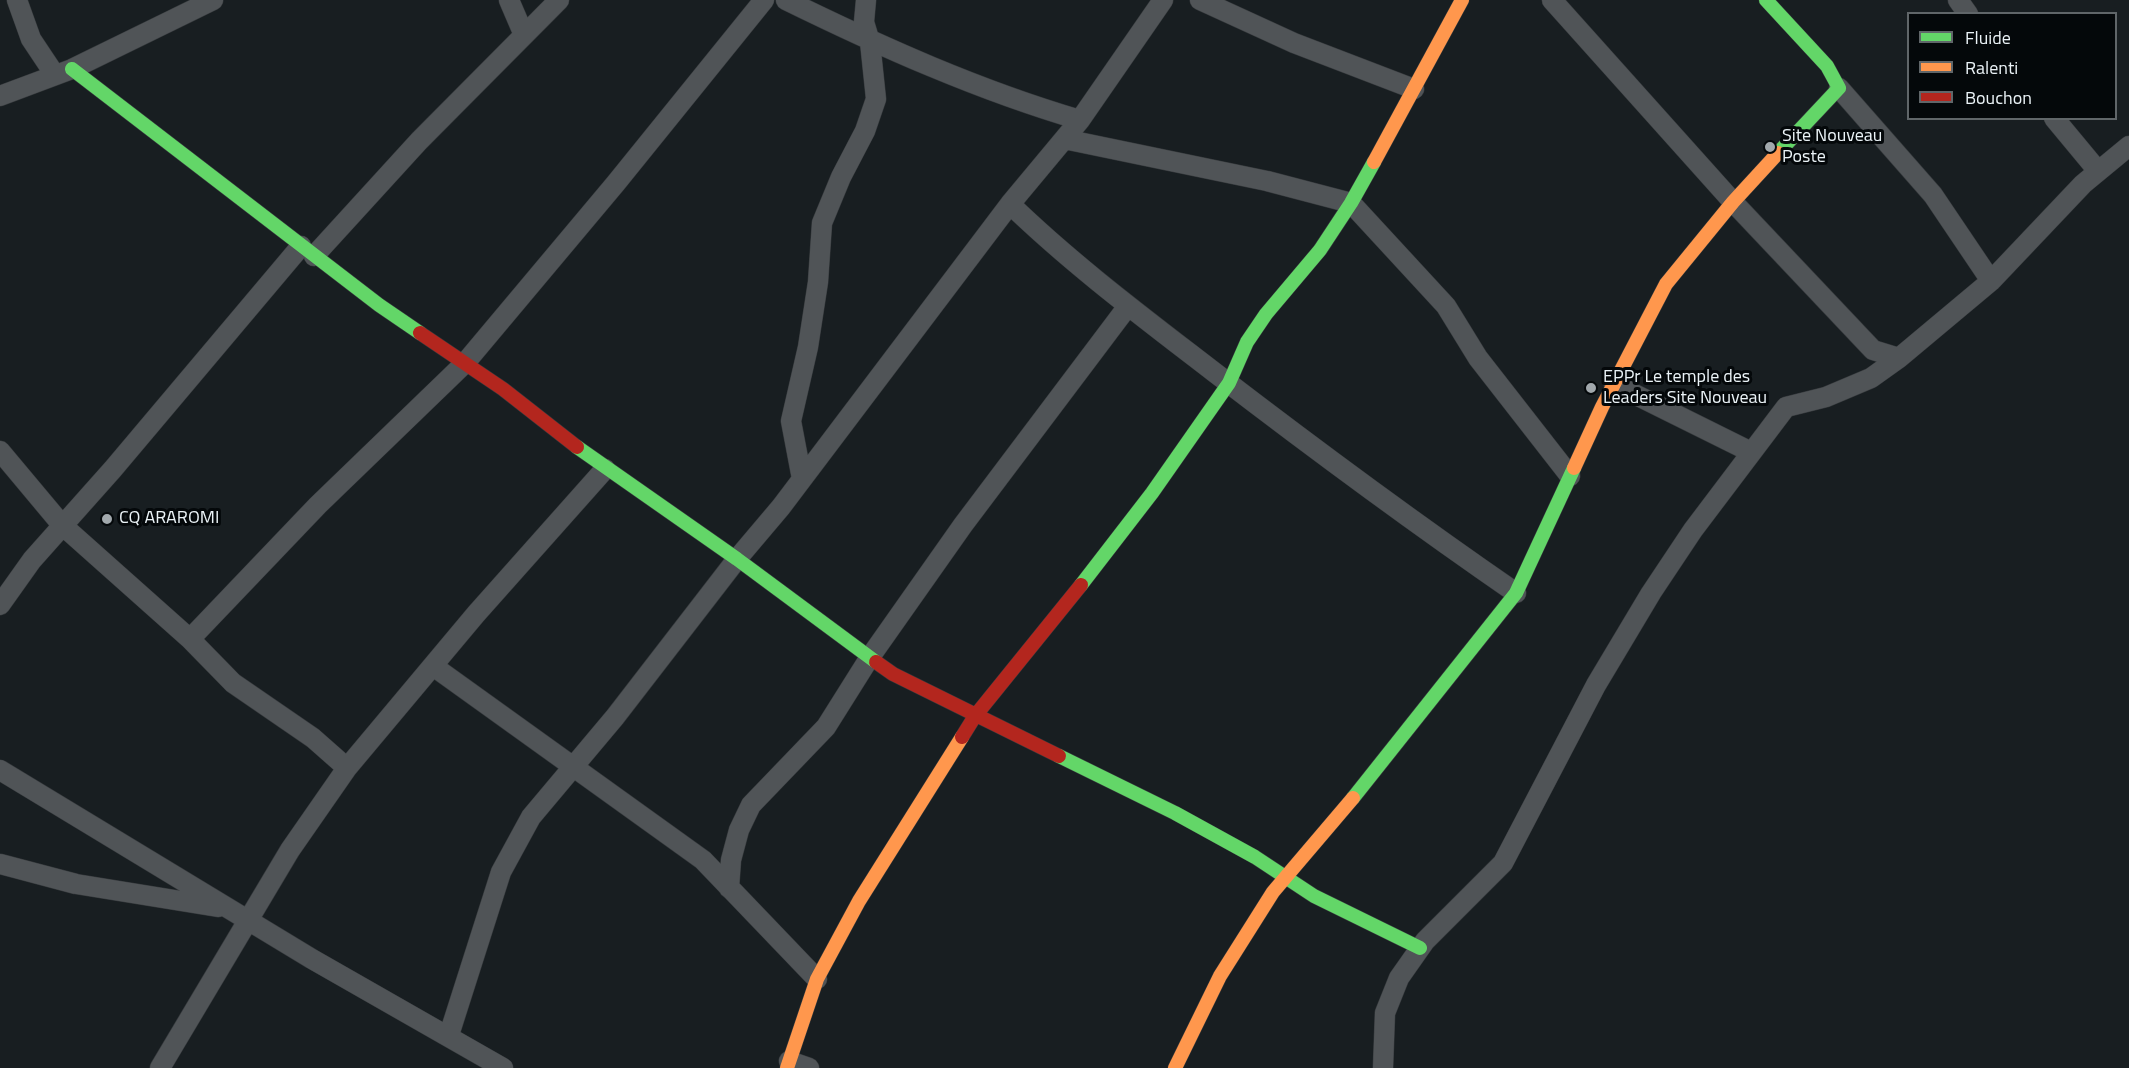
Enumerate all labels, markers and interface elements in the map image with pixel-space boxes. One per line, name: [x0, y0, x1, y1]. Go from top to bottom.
legend: [1907, 12, 2117, 120]
text: Fluide: [1965, 24, 2011, 51]
text: Ralenti: [1965, 54, 2018, 81]
text: Bouchon: [1965, 84, 2032, 111]
place label: Site Nouveau Poste: [1782, 126, 1882, 168]
marker: Site Nouveau Poste: [1763, 140, 1777, 154]
place label: EPPr Le temple des Leaders Site Nouveau: [1603, 367, 1767, 410]
marker: EPPr Le temple des Leaders Site Nouveau: [1584, 381, 1598, 395]
place label: CQ ARAROMI: [119, 508, 219, 530]
marker: CQ ARAROMI: [100, 512, 114, 526]

